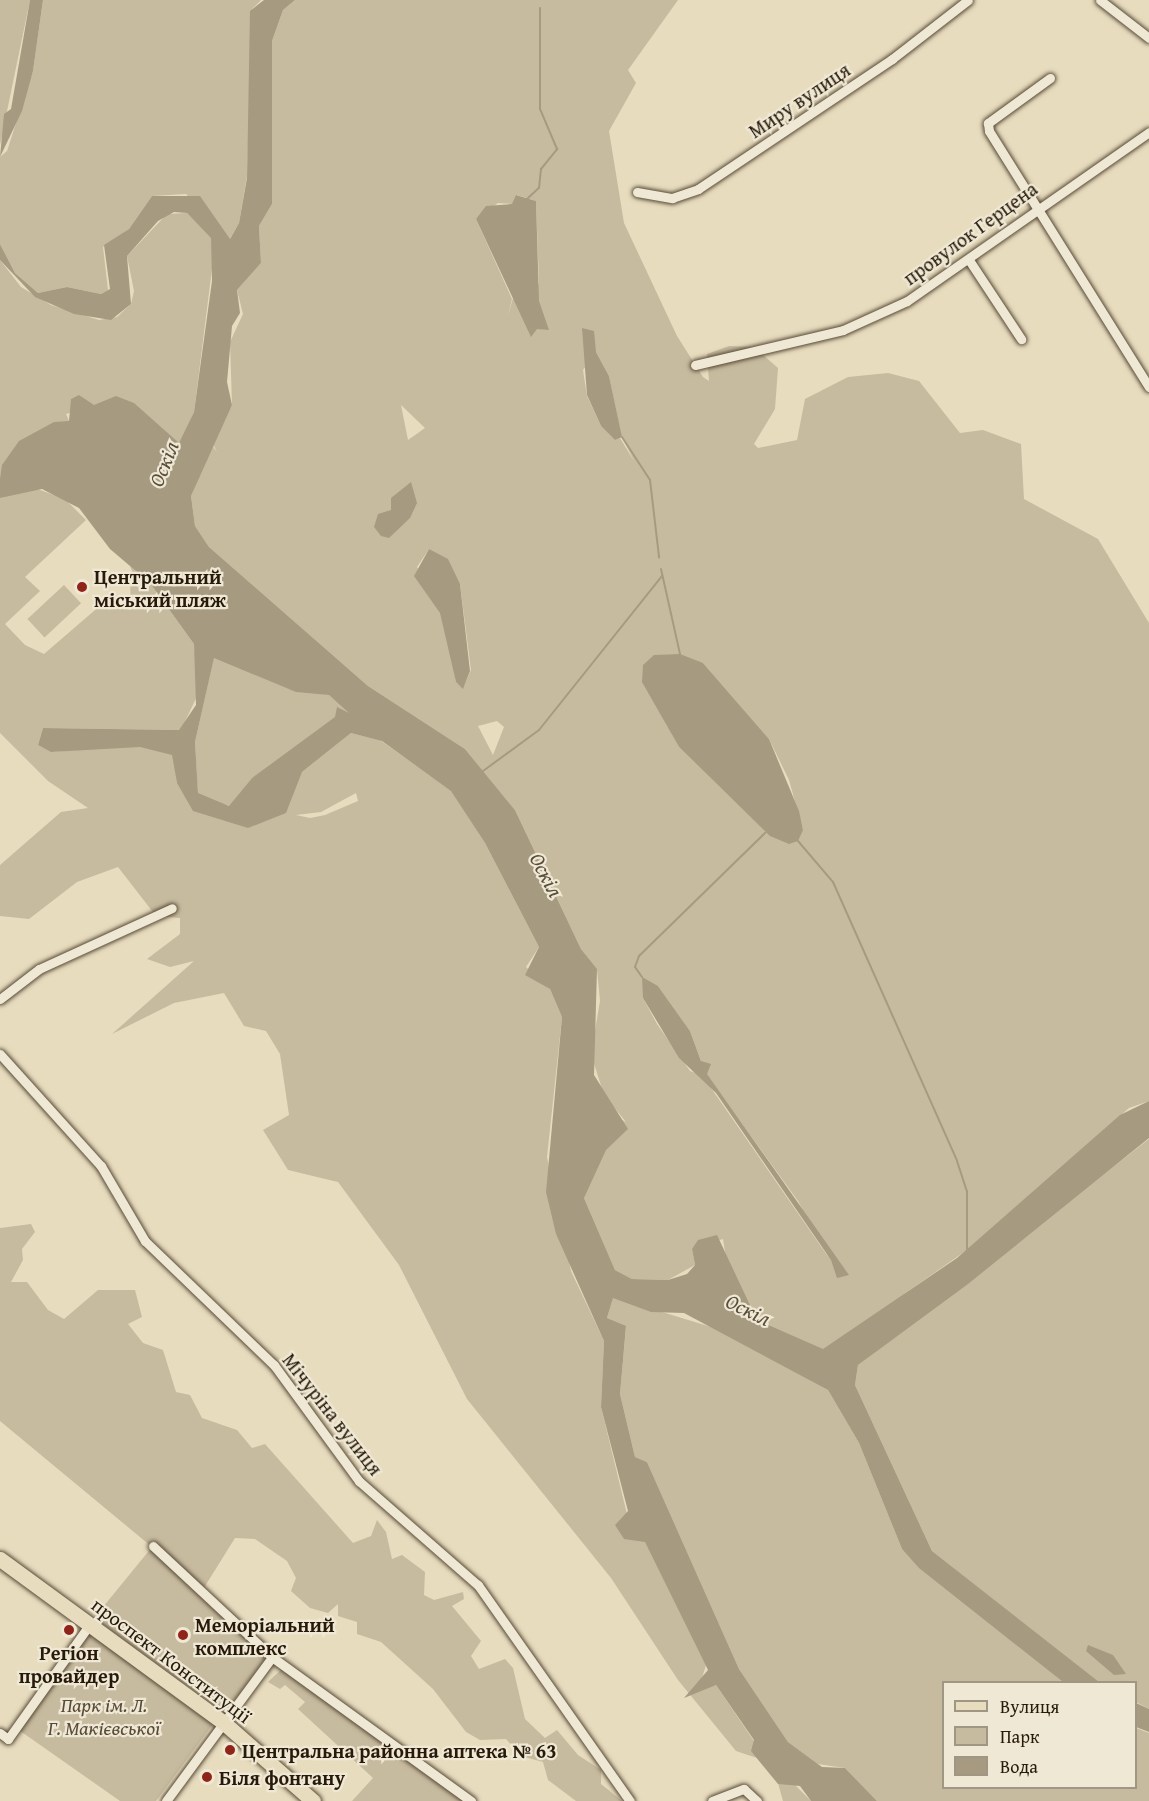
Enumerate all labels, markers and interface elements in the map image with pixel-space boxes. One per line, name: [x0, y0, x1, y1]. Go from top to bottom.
street label: Миру вулиця: [744, 57, 854, 143]
street label: провулок Герцена: [898, 176, 1042, 290]
water label: Оскіл: [144, 438, 184, 490]
place label: Центральний міський пляж: [94, 564, 226, 611]
marker: Центральний міський пляж: [75, 580, 89, 594]
water label: Оскіл: [524, 848, 568, 902]
water label: Оскіл: [722, 1288, 774, 1332]
street label: Мічуріна вулиця: [278, 1348, 388, 1480]
street label: проспект Конституції: [87, 1592, 257, 1728]
place label: Меморіальний комплекс: [195, 1612, 335, 1659]
marker: Регіон провайдер: [62, 1623, 76, 1637]
marker: Меморіальний комплекс: [176, 1628, 190, 1642]
place label: Регіон провайдер: [19, 1640, 119, 1687]
legend: [942, 1681, 1137, 1789]
park label: Парк ім. Л. Г. Макієвської: [48, 1693, 160, 1740]
text: Вулиця: [1000, 1693, 1059, 1720]
text: Парк: [1000, 1723, 1039, 1750]
place label: Центральна районна аптека № 63: [242, 1738, 557, 1762]
marker: Центральна районна аптека № 63: [223, 1743, 237, 1757]
text: Вода: [1000, 1753, 1038, 1780]
place label: Біля фонтану: [219, 1765, 345, 1789]
marker: Біля фонтану: [200, 1770, 214, 1784]

